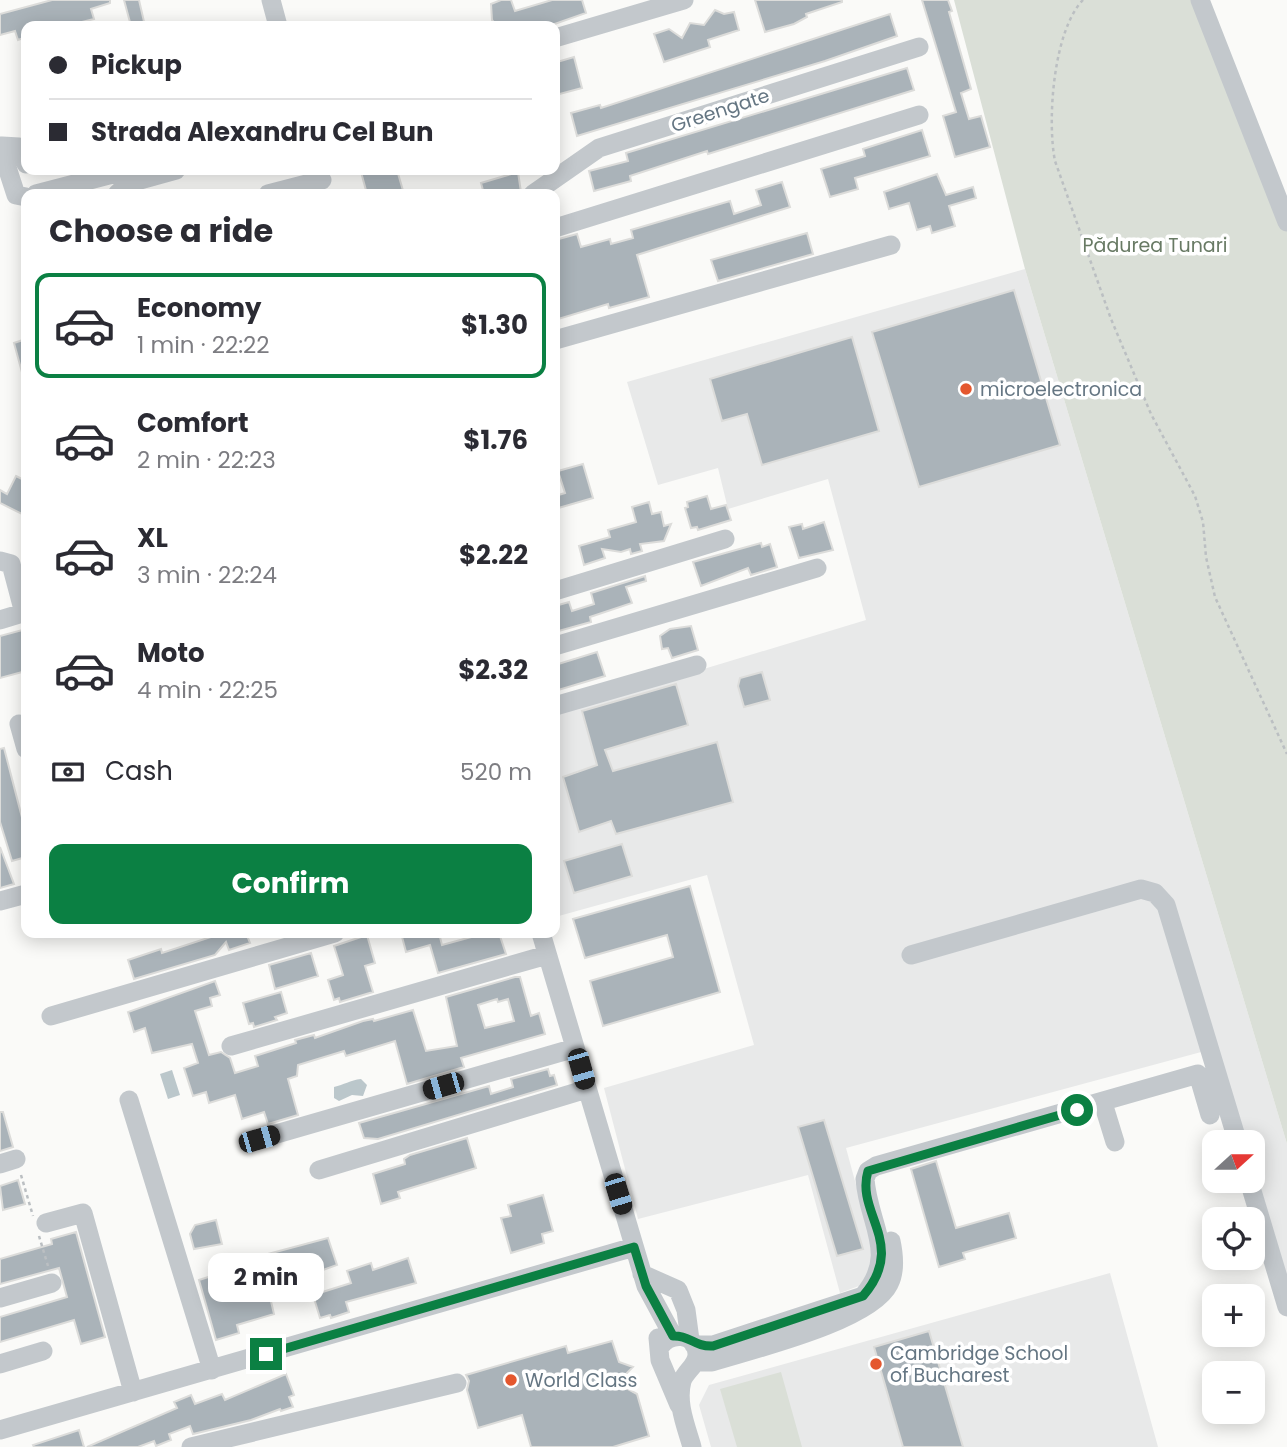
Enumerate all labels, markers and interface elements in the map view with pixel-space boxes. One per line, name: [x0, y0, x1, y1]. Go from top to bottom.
text: Pickup: [91, 47, 182, 83]
street label: Greengate: [667, 82, 773, 139]
text: Strada Alexandru Cel Bun: [91, 114, 433, 150]
text: Choose a ride: [49, 208, 273, 253]
park label: Pădurea Tunari: [1083, 232, 1227, 259]
text: Economy: [137, 290, 261, 326]
icon: car: [53, 294, 116, 357]
text: $1.30: [461, 307, 528, 343]
text: 1 min · 22:22: [137, 329, 270, 361]
place label: microelectronica: [980, 376, 1142, 403]
marker: microelectronica: [958, 381, 974, 397]
text: Comfort: [137, 405, 249, 441]
icon: car: [53, 409, 116, 472]
text: $1.76: [463, 422, 528, 458]
text: 2 min · 22:23: [137, 444, 276, 476]
text: XL: [137, 520, 168, 556]
icon: car: [53, 524, 116, 587]
text: $2.22: [459, 537, 528, 573]
text: 3 min · 22:24: [137, 559, 277, 591]
text: Moto: [137, 635, 205, 671]
icon: car: [53, 639, 116, 702]
text: $2.32: [458, 652, 528, 688]
text: 4 min · 22:25: [137, 674, 278, 706]
icon: cash: [49, 753, 87, 791]
text: Cash: [105, 753, 173, 789]
text: 520 m: [460, 756, 532, 788]
button: Confirm: [49, 844, 532, 924]
car: [566, 1046, 597, 1092]
car: [420, 1070, 467, 1102]
route start: [1061, 1094, 1093, 1126]
car: [236, 1123, 283, 1155]
north arrow: [1202, 1130, 1265, 1194]
map controls: [1202, 1130, 1265, 1424]
car: [602, 1171, 635, 1217]
button: locate: [1202, 1207, 1265, 1270]
callout: 2 min: [208, 1252, 324, 1302]
text: 2 min: [234, 1261, 298, 1293]
button: +: [1202, 1284, 1265, 1347]
route end: [250, 1338, 282, 1370]
place label: Cambridge School of Bucharest: [890, 1340, 1068, 1389]
marker: Cambridge School of Bucharest: [868, 1356, 884, 1372]
button: −: [1202, 1361, 1265, 1424]
place label: World Class: [525, 1367, 637, 1394]
marker: World Class: [503, 1372, 519, 1388]

